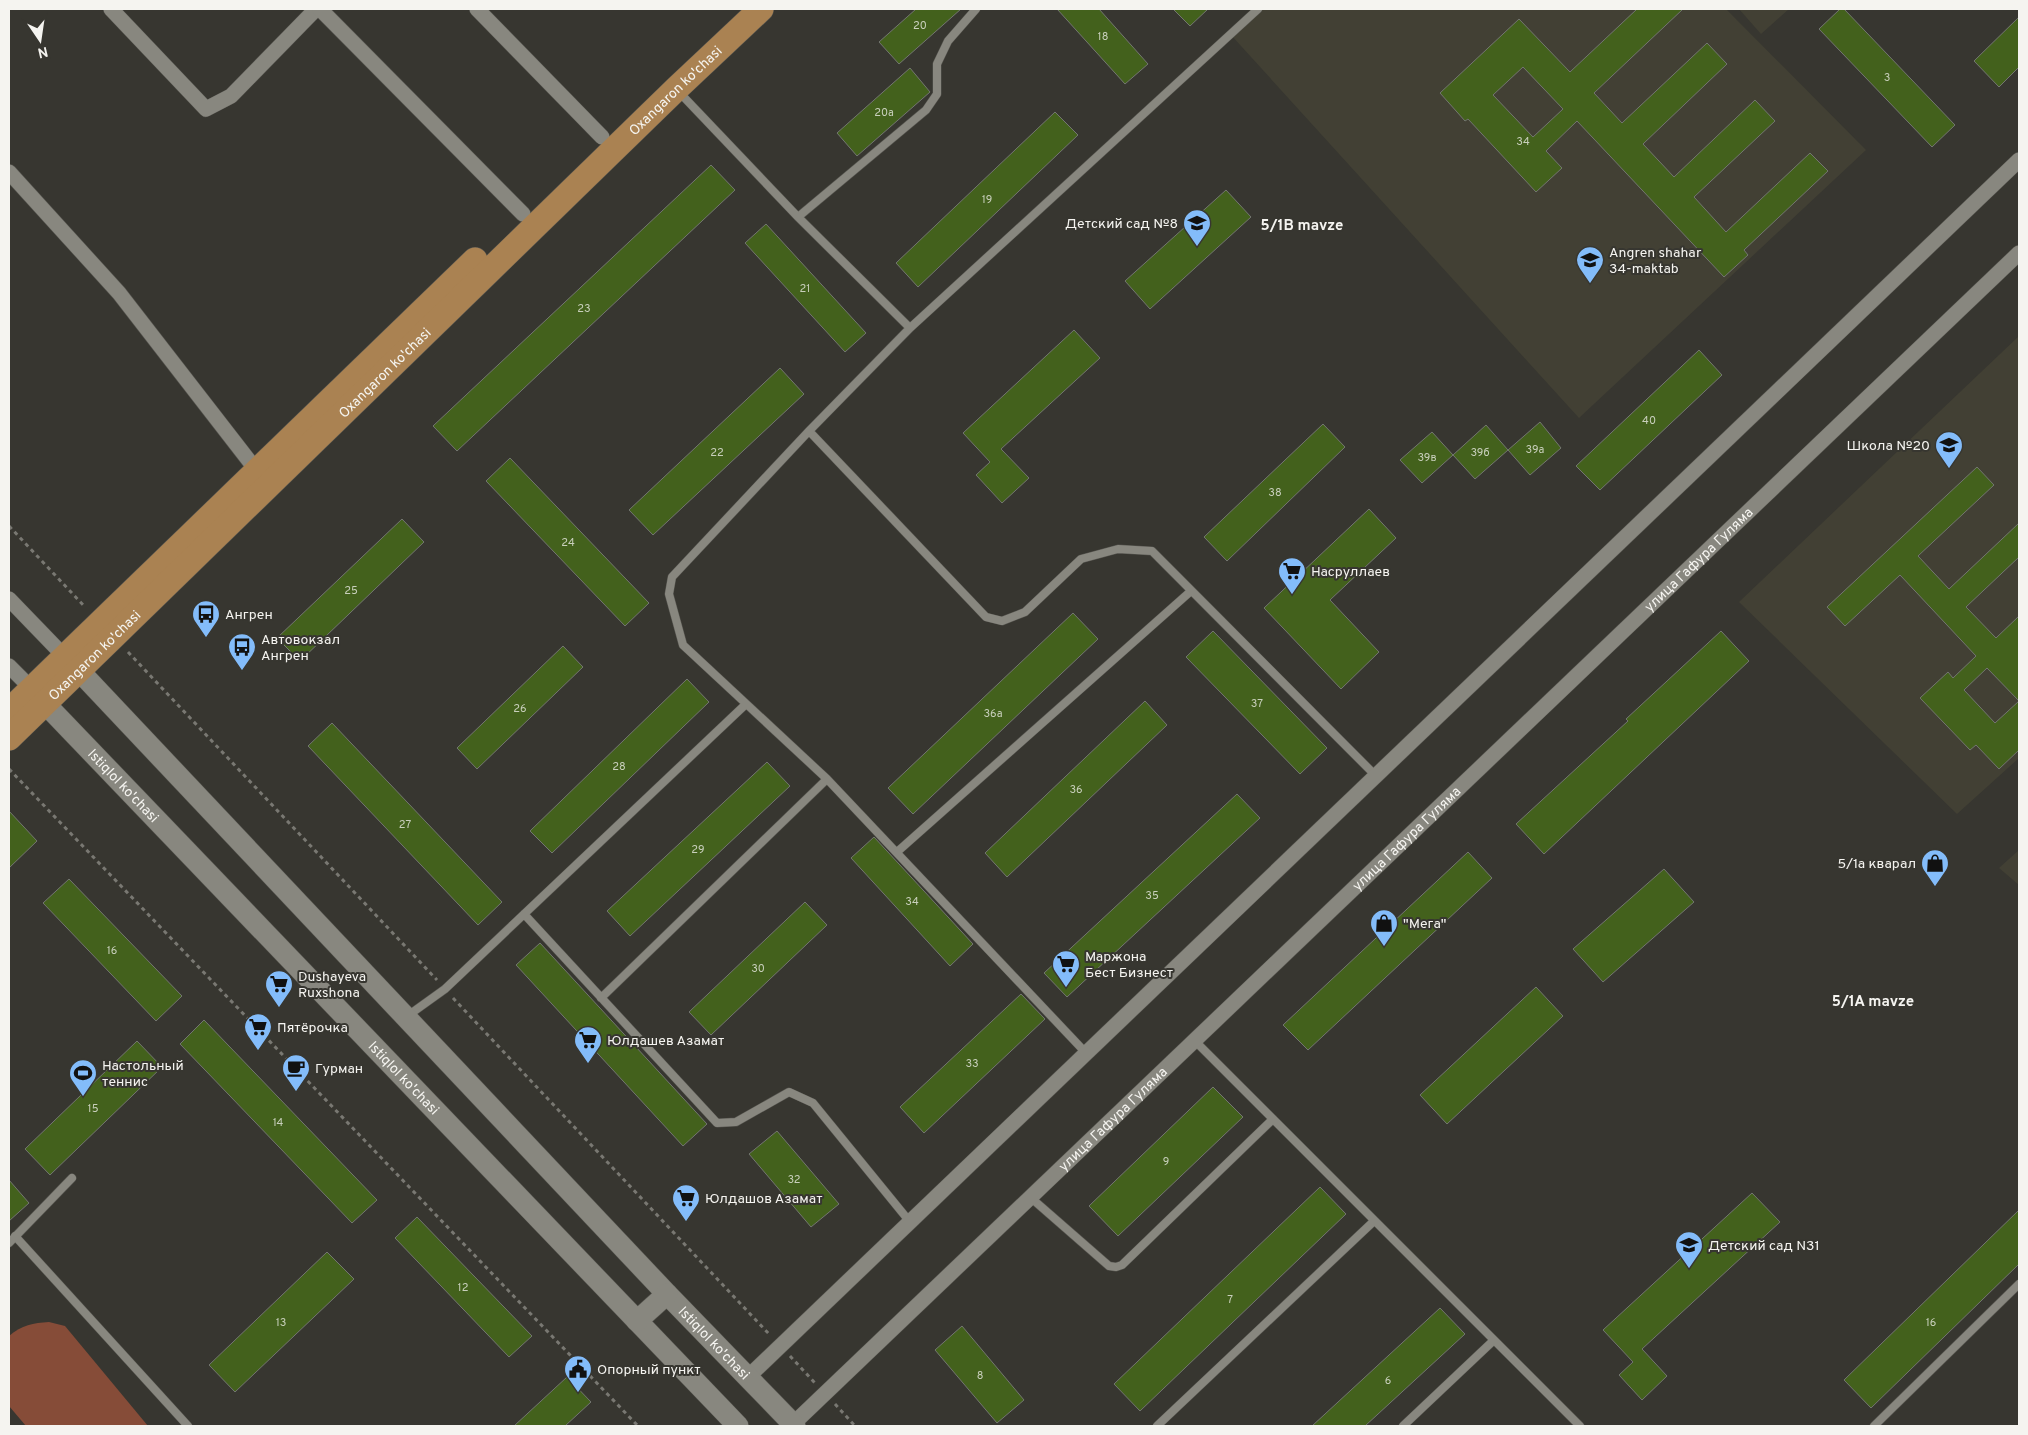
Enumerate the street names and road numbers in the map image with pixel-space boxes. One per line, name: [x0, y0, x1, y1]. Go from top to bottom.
street label: Oxangaron ko'chasi: [626, 43, 726, 140]
street label: Oxangaron ko'chasi: [336, 325, 435, 422]
street label: улица Гафура Гуляма: [1642, 504, 1757, 616]
street label: Oxangaron ko'chasi: [46, 607, 145, 705]
street label: Istiqlol ko'chasi: [83, 746, 162, 827]
street label: улица Гафура Гуляма: [1349, 784, 1465, 895]
street label: Istiqlol ko'chasi: [364, 1039, 442, 1119]
street label: улица Гафура Гуляма: [1056, 1064, 1172, 1176]
street label: Istiqlol ko'chasi: [674, 1304, 753, 1384]

